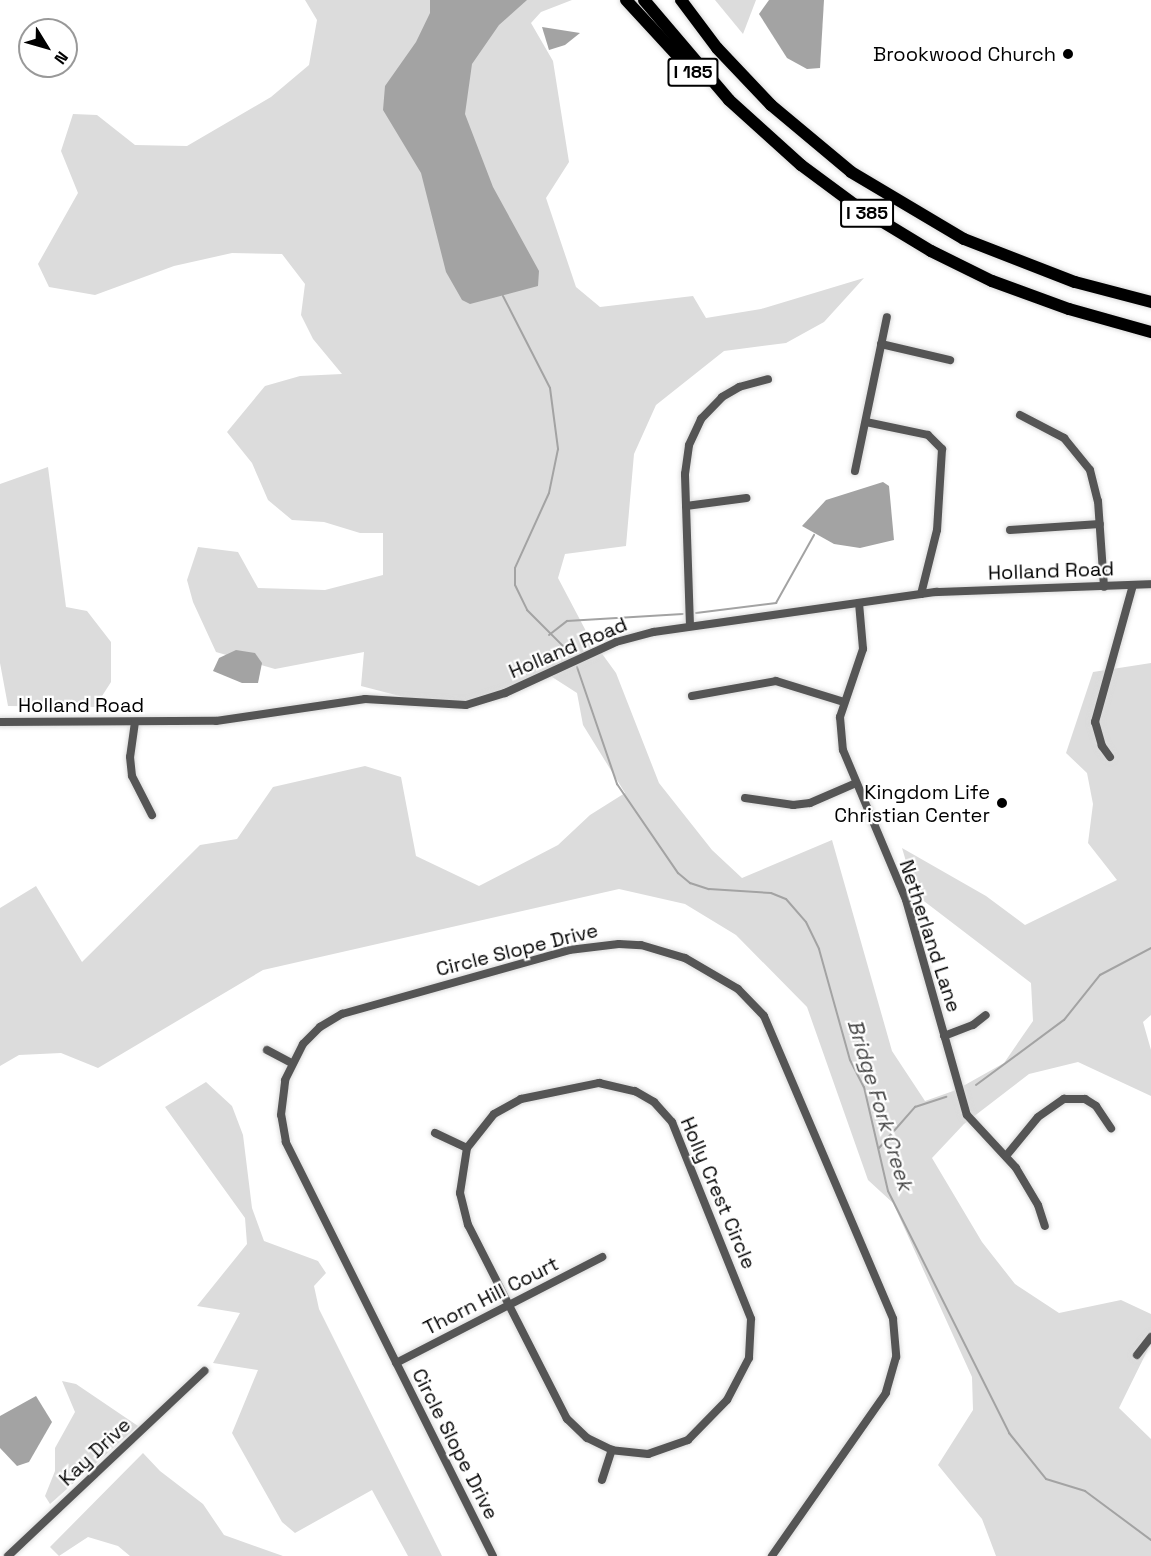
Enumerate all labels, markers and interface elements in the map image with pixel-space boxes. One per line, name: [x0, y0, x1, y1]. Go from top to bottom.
north arrow: [18, 18, 78, 78]
place label: Brookwood Church: [873, 42, 1056, 66]
text: N: [50, 47, 73, 69]
marker: Brookwood Church: [1061, 47, 1075, 61]
road number: I 185: [666, 57, 720, 87]
road number: I 385: [840, 198, 894, 228]
street label: Holland Road: [988, 557, 1114, 585]
street label: Holland Road: [505, 612, 631, 684]
street label: Holland Road: [18, 693, 144, 717]
place label: Kingdom Life Christian Center: [834, 780, 990, 827]
marker: Kingdom Life Christian Center: [995, 796, 1009, 810]
street label: Netherland Lane: [894, 857, 966, 1015]
street label: Circle Slope Drive: [434, 918, 600, 982]
water label: Bridge Fork Creek: [842, 1016, 918, 1194]
street label: Holly Crest Circle: [675, 1113, 761, 1273]
street label: Thorn Hill Court: [419, 1252, 563, 1340]
street label: Circle Slope Drive: [407, 1365, 503, 1523]
street label: Kay Drive: [54, 1413, 136, 1491]

